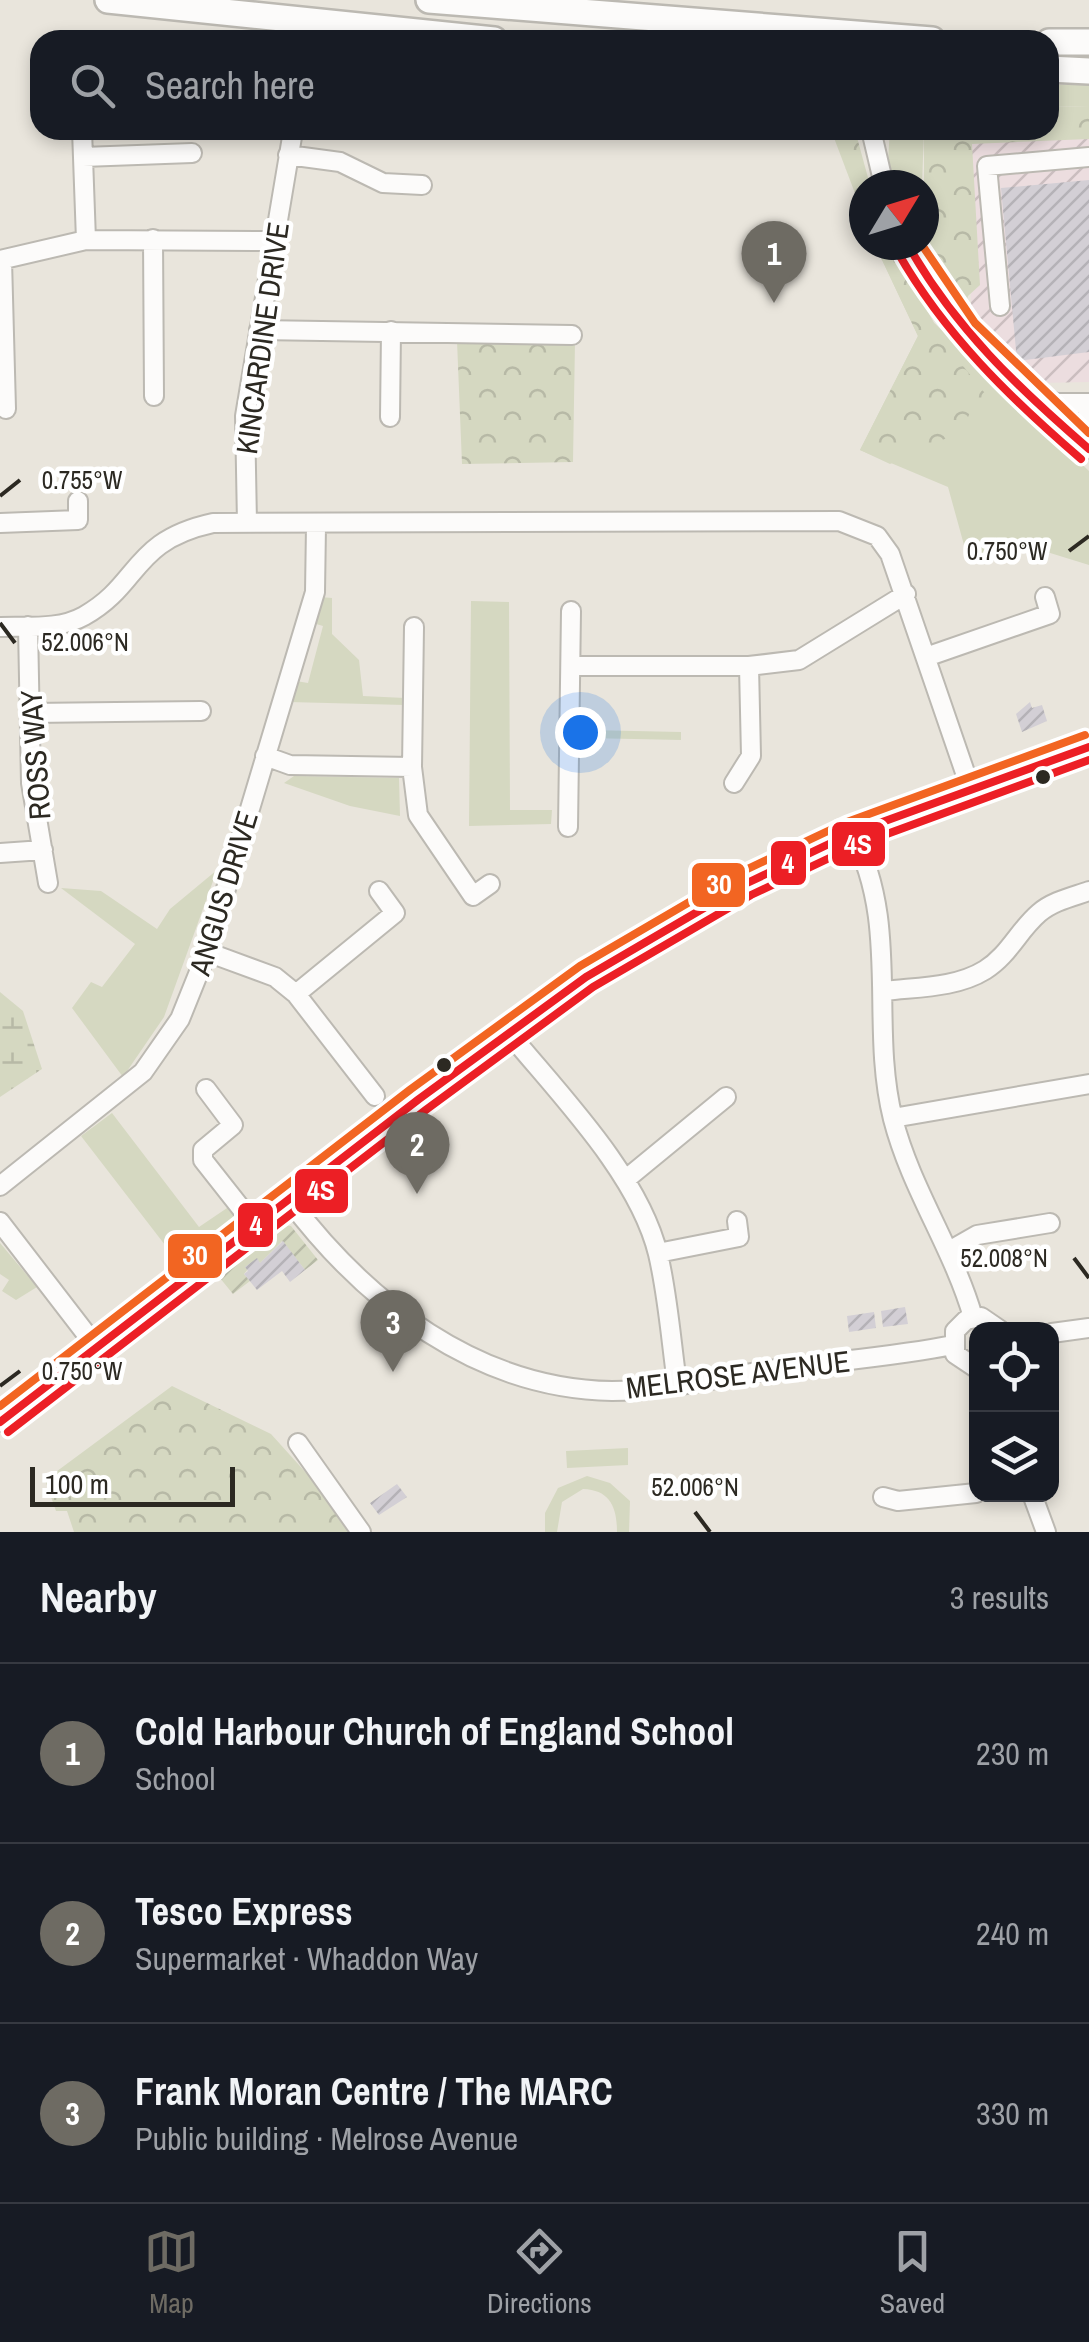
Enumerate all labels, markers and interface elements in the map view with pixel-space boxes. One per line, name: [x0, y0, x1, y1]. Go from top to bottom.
search box: [30, 30, 1059, 140]
icon: search: [65, 58, 120, 113]
text: Search here: [145, 60, 315, 111]
north arrow: [849, 170, 939, 260]
street label: KINCARDINE DRIVE: [226, 219, 298, 457]
pin: 1: [742, 220, 806, 303]
text: 0.755°W: [42, 463, 123, 497]
text: 0.750°W: [967, 534, 1048, 568]
text: 52.006°N: [41, 625, 129, 659]
street label: ROSS WAY: [10, 688, 59, 821]
your location: [555, 707, 606, 758]
unlabelled marker: [1033, 767, 1053, 787]
street label: ANGUS DRIVE: [179, 806, 267, 981]
line badge: 4S: [830, 820, 887, 868]
text: 4S: [844, 825, 872, 863]
line badge: 4: [769, 839, 808, 887]
text: 4: [782, 844, 795, 882]
line badge: 30: [690, 861, 747, 909]
text: 30: [706, 865, 732, 903]
unlabelled marker: [434, 1055, 454, 1075]
pin: 2: [384, 1112, 450, 1194]
line badge: 4S: [293, 1167, 350, 1215]
text: 4S: [307, 1171, 335, 1209]
line badge: 4: [236, 1201, 275, 1249]
text: 4: [250, 1206, 263, 1244]
line badge: 30: [166, 1232, 224, 1280]
text: 30: [182, 1236, 208, 1274]
text: 52.008°N: [960, 1241, 1048, 1275]
pin: 3: [360, 1290, 426, 1372]
map controls: [969, 1322, 1059, 1502]
button: locate: [969, 1322, 1059, 1412]
street label: MELROSE AVENUE: [624, 1340, 852, 1408]
text: 0.750°W: [42, 1354, 123, 1388]
button: layers: [969, 1412, 1059, 1502]
scale bar: [30, 1462, 235, 1506]
text: 100 m: [45, 1465, 109, 1503]
text: 52.006°N: [651, 1470, 739, 1504]
text: Nearby: [40, 1569, 157, 1625]
text: 3 results: [950, 1576, 1049, 1619]
text: Cold Harbour Church of England School: [135, 1706, 734, 1757]
text: 1: [65, 1732, 80, 1775]
text: 230 m: [976, 1732, 1049, 1775]
text: School: [135, 1757, 215, 1800]
text: Tesco Express: [135, 1886, 353, 1937]
text: 2: [65, 1912, 80, 1955]
text: 240 m: [976, 1912, 1049, 1955]
text: Supermarket · Whaddon Way: [135, 1937, 478, 1980]
text: Frank Moran Centre / The MARC: [135, 2066, 613, 2117]
text: 3: [65, 2092, 80, 2135]
text: 330 m: [976, 2092, 1049, 2135]
text: Public building · Melrose Avenue: [135, 2117, 518, 2160]
tab: Map: [144, 2224, 199, 2322]
tab: Directions: [487, 2224, 592, 2322]
tab: Saved: [880, 2224, 945, 2322]

